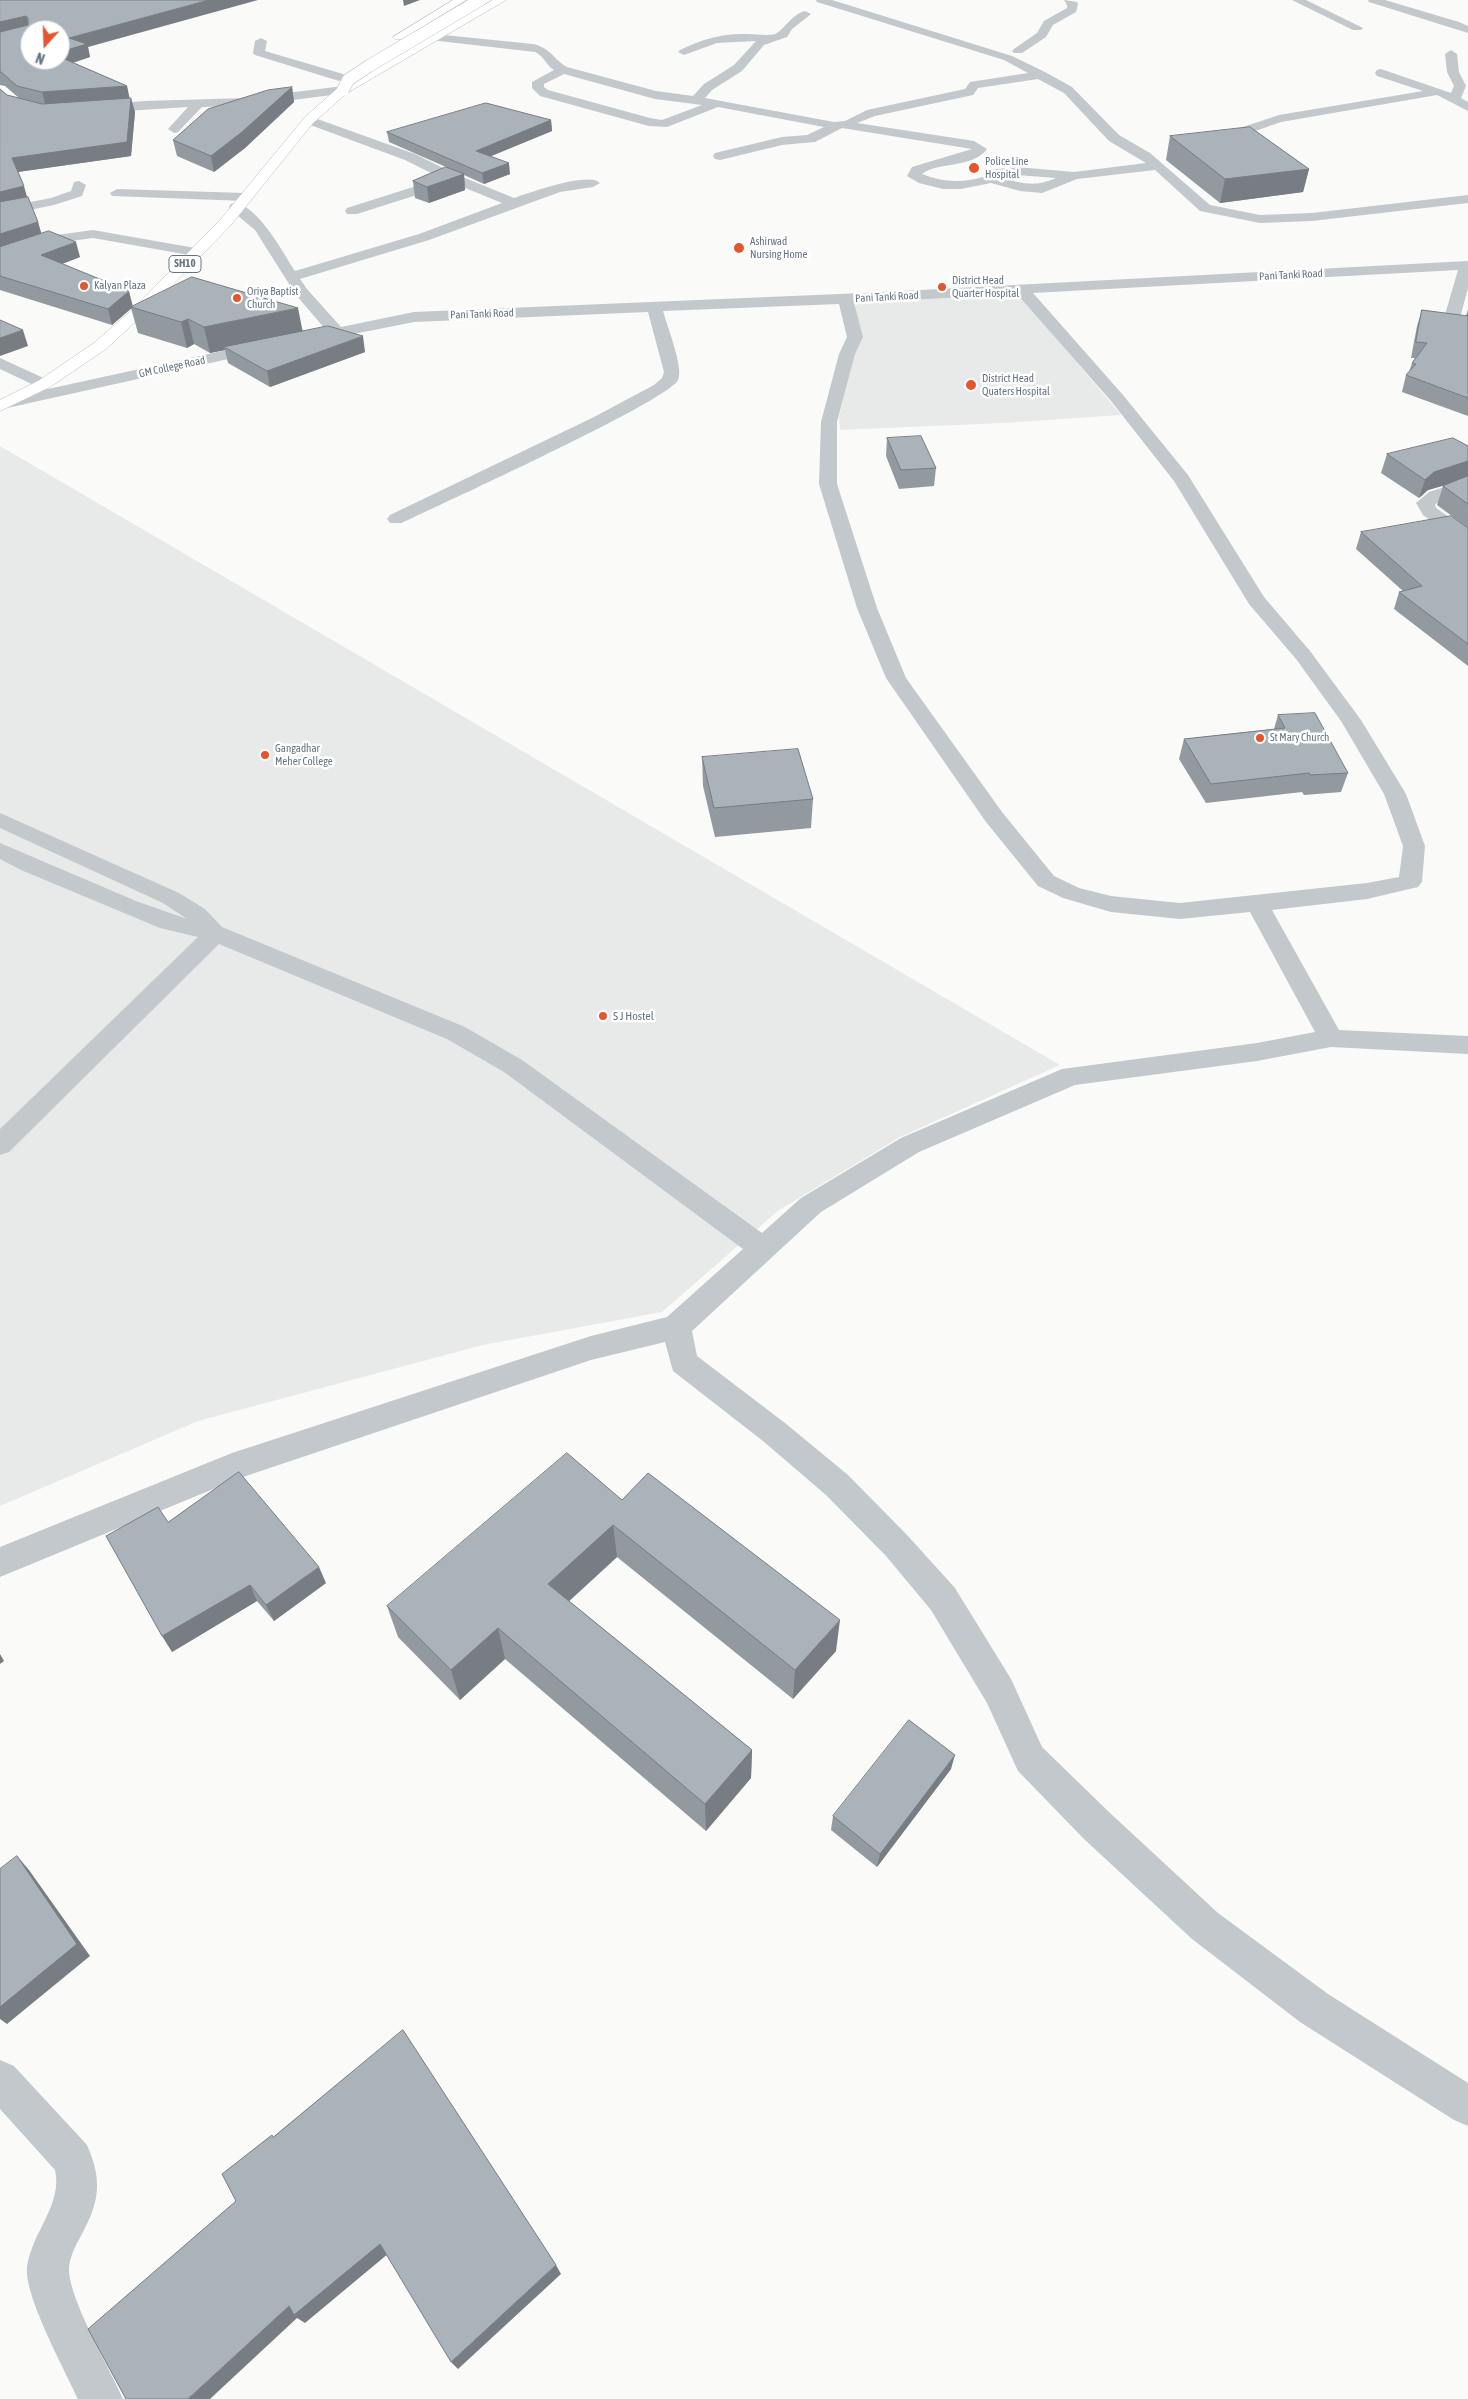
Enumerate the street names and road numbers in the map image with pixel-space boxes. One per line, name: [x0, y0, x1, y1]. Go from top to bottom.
road number: SH10: [169, 255, 201, 272]
street label: Pani Tanki Road: [1259, 267, 1323, 283]
street label: Pani Tanki Road: [855, 289, 919, 305]
street label: Pani Tanki Road: [450, 306, 514, 322]
street label: GM College Road: [138, 354, 206, 380]

